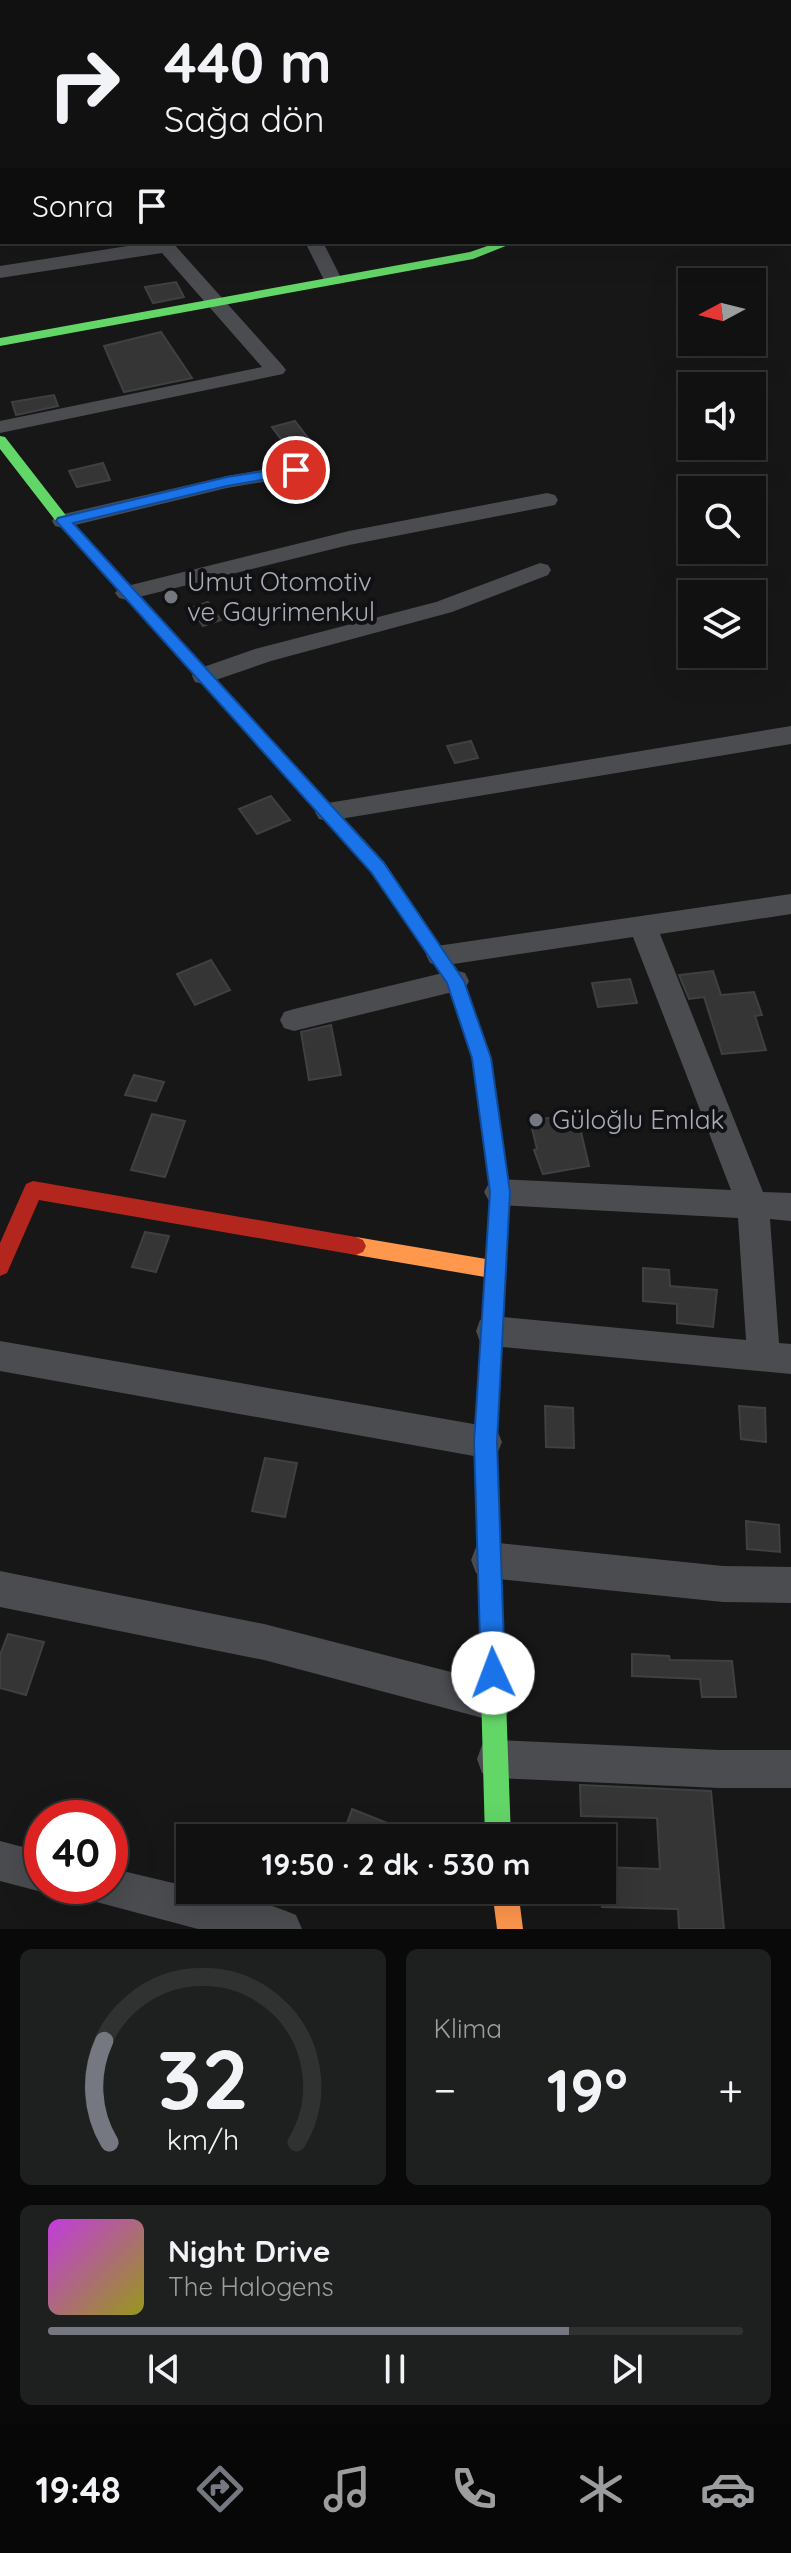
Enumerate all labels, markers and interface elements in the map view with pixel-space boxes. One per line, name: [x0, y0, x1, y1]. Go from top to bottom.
text: 440 m: [164, 27, 332, 97]
icon: right: [32, 32, 136, 136]
text: Sağa dön: [164, 96, 325, 141]
icon: arrive: [130, 184, 174, 228]
text: Sonra: [32, 187, 114, 225]
north arrow: [678, 268, 766, 356]
map controls: [678, 268, 766, 668]
button: sound: [678, 372, 766, 460]
pin: [262, 436, 330, 504]
icon: arrive: [274, 448, 318, 492]
button: search: [678, 476, 766, 564]
place label: Umut Otomotiv ve Gayrimenkul: [187, 565, 375, 628]
button: layers: [678, 580, 766, 668]
marker: Umut Otomotiv ve Gayrimenkul: [162, 588, 180, 606]
place label: Güloğlu Emlak: [552, 1103, 724, 1136]
marker: Güloğlu Emlak: [527, 1111, 545, 1129]
position arrow: [451, 1631, 535, 1715]
speed limit sign: 40: [24, 1800, 128, 1904]
text: 19:50 · 2 dk · 530 m: [262, 1845, 530, 1883]
text: Klima: [434, 2012, 502, 2045]
text: 32: [157, 2026, 249, 2130]
text: 19°: [547, 2052, 628, 2127]
text: −: [434, 2062, 456, 2117]
text: +: [718, 2062, 743, 2117]
text: km/h: [166, 2121, 239, 2157]
text: Night Drive: [168, 2232, 330, 2270]
text: The Halogens: [168, 2270, 334, 2303]
icon: previous: [142, 2347, 186, 2391]
icon: pause: [373, 2347, 417, 2391]
icon: next: [605, 2347, 649, 2391]
icon: directions: [192, 2461, 248, 2517]
icon: music: [319, 2461, 375, 2517]
icon: phone: [446, 2461, 502, 2517]
icon: climate: [573, 2461, 629, 2517]
icon: car: [700, 2461, 756, 2517]
text: 19:48: [35, 2467, 121, 2512]

